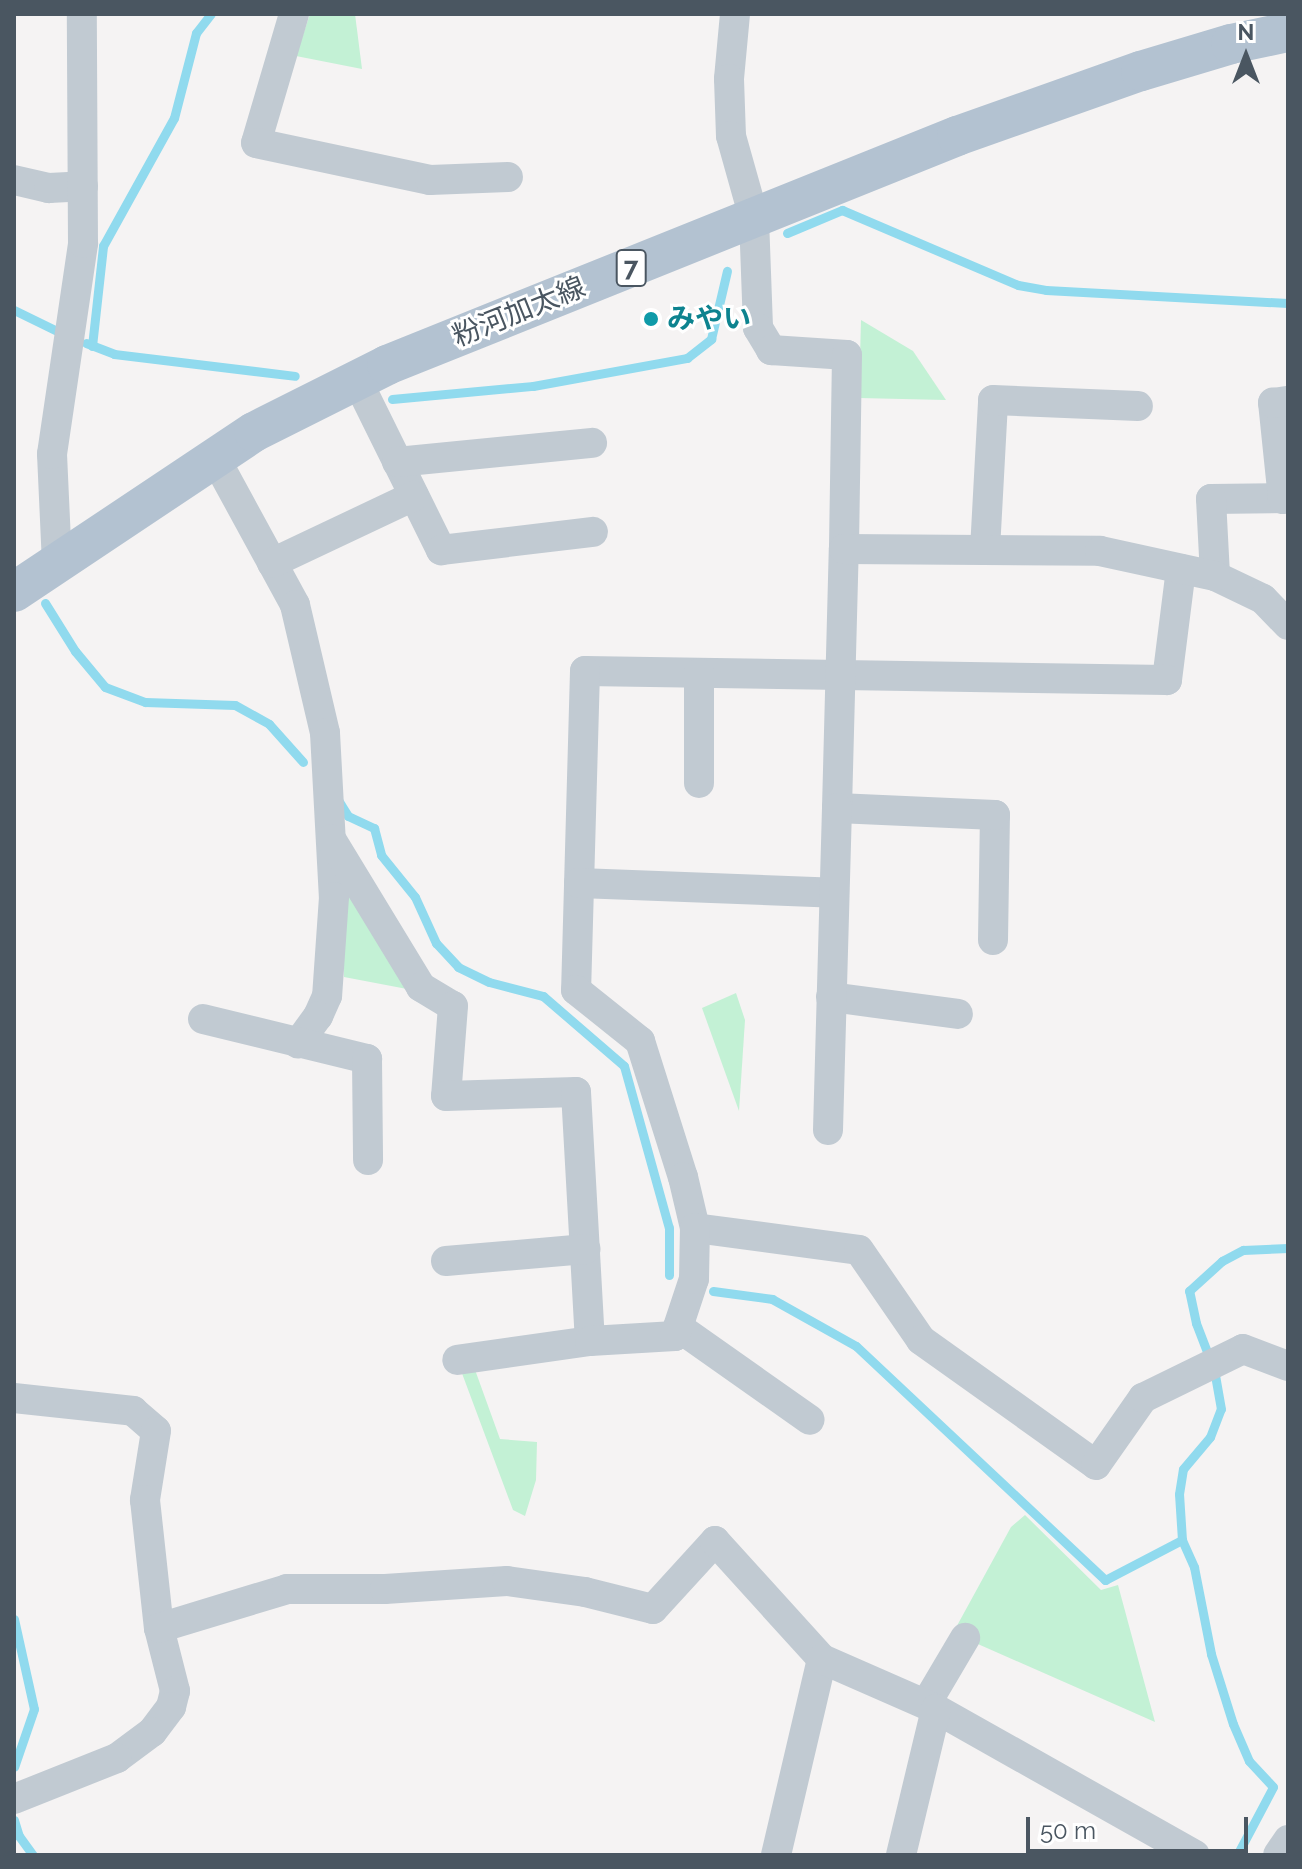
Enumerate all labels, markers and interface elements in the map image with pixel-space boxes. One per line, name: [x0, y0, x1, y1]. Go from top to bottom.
north arrow: [1206, 16, 1286, 96]
text: N: [1238, 19, 1254, 45]
road number: 7: [615, 246, 647, 290]
street label: 粉河加太線: [448, 270, 590, 354]
place label: みやい: [667, 302, 751, 336]
marker: みやい: [642, 310, 660, 328]
scale bar: [1030, 1801, 1252, 1851]
text: 50 m: [1040, 1816, 1096, 1845]

